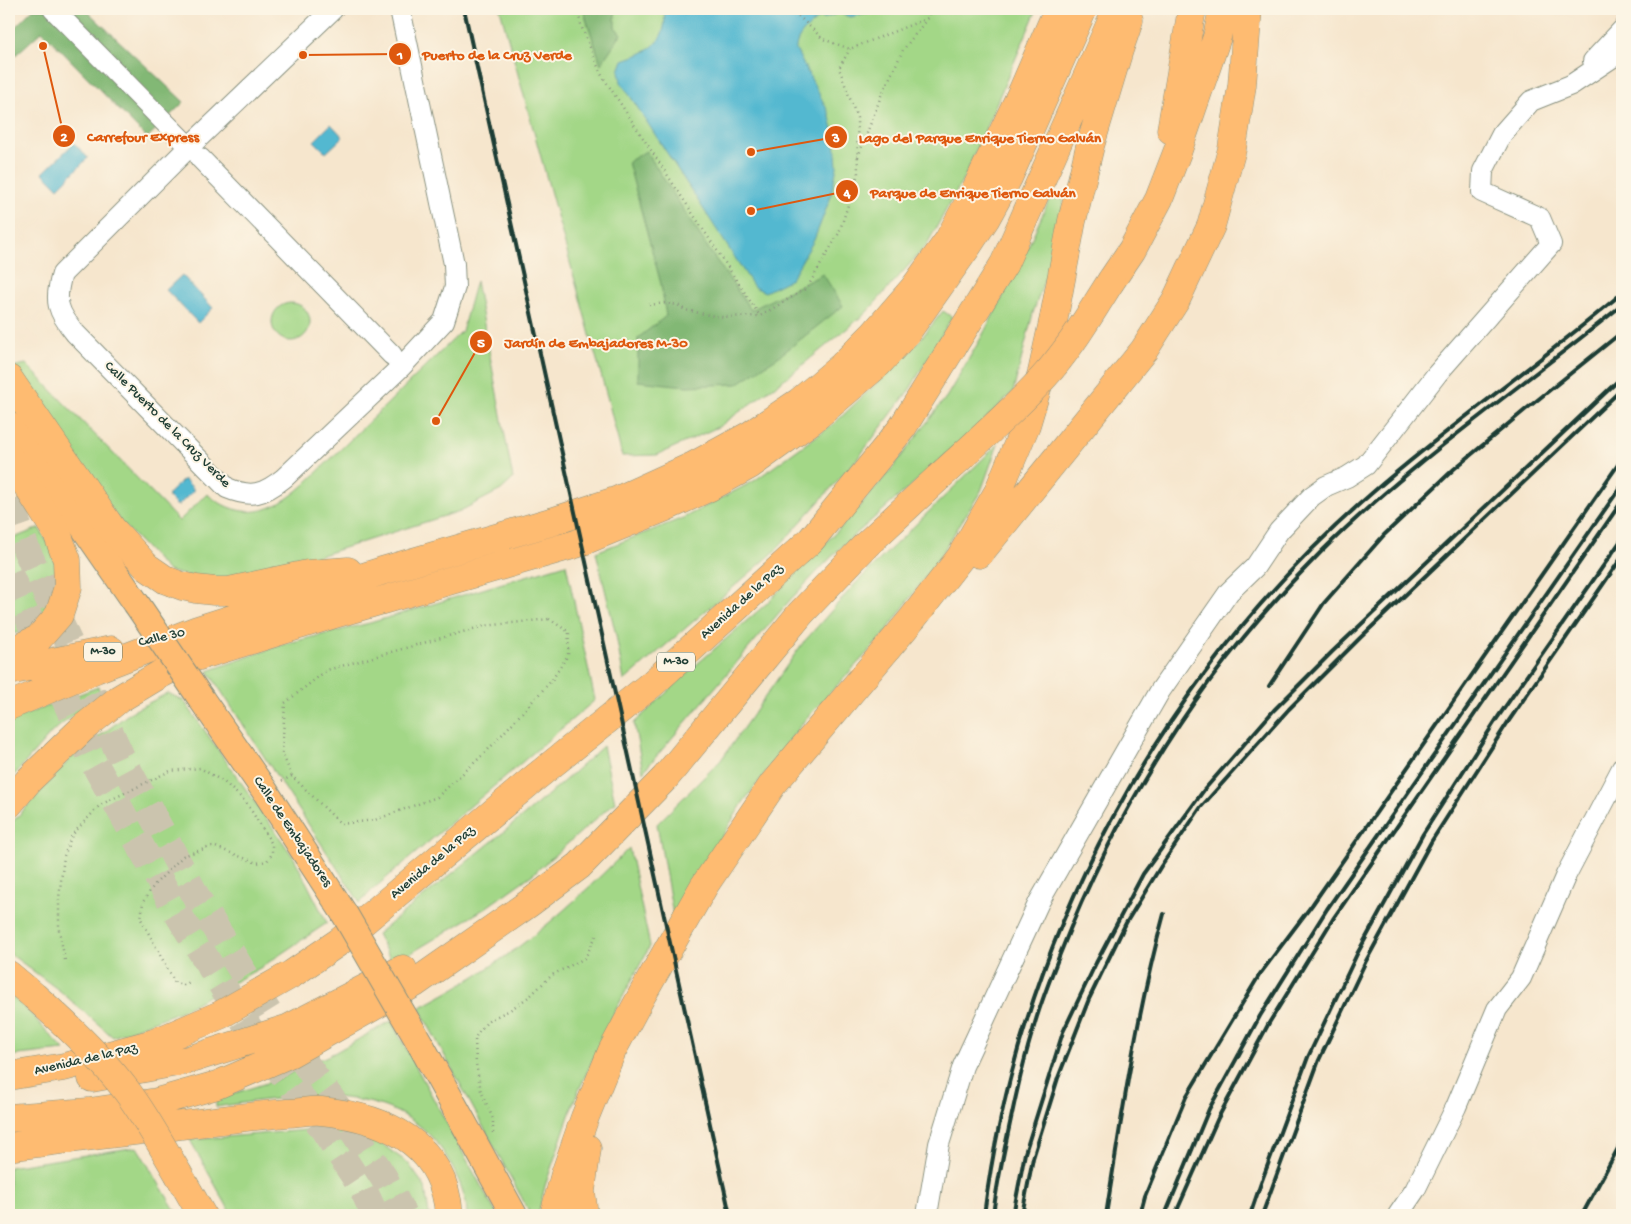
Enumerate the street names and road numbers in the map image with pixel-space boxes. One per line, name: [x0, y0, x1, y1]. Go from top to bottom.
street label: Calle Puerto de la Cruz Verde: [100, 358, 234, 492]
street label: Avenida de la Paz: [697, 560, 787, 644]
street label: Calle 30: [137, 624, 187, 652]
road number: M-30: [84, 642, 122, 662]
road number: M-30: [657, 652, 695, 672]
street label: Calle de Embajadores: [249, 774, 336, 891]
street label: Avenida de la Paz: [387, 822, 479, 903]
street label: Avenida de la Paz: [33, 1040, 140, 1080]

